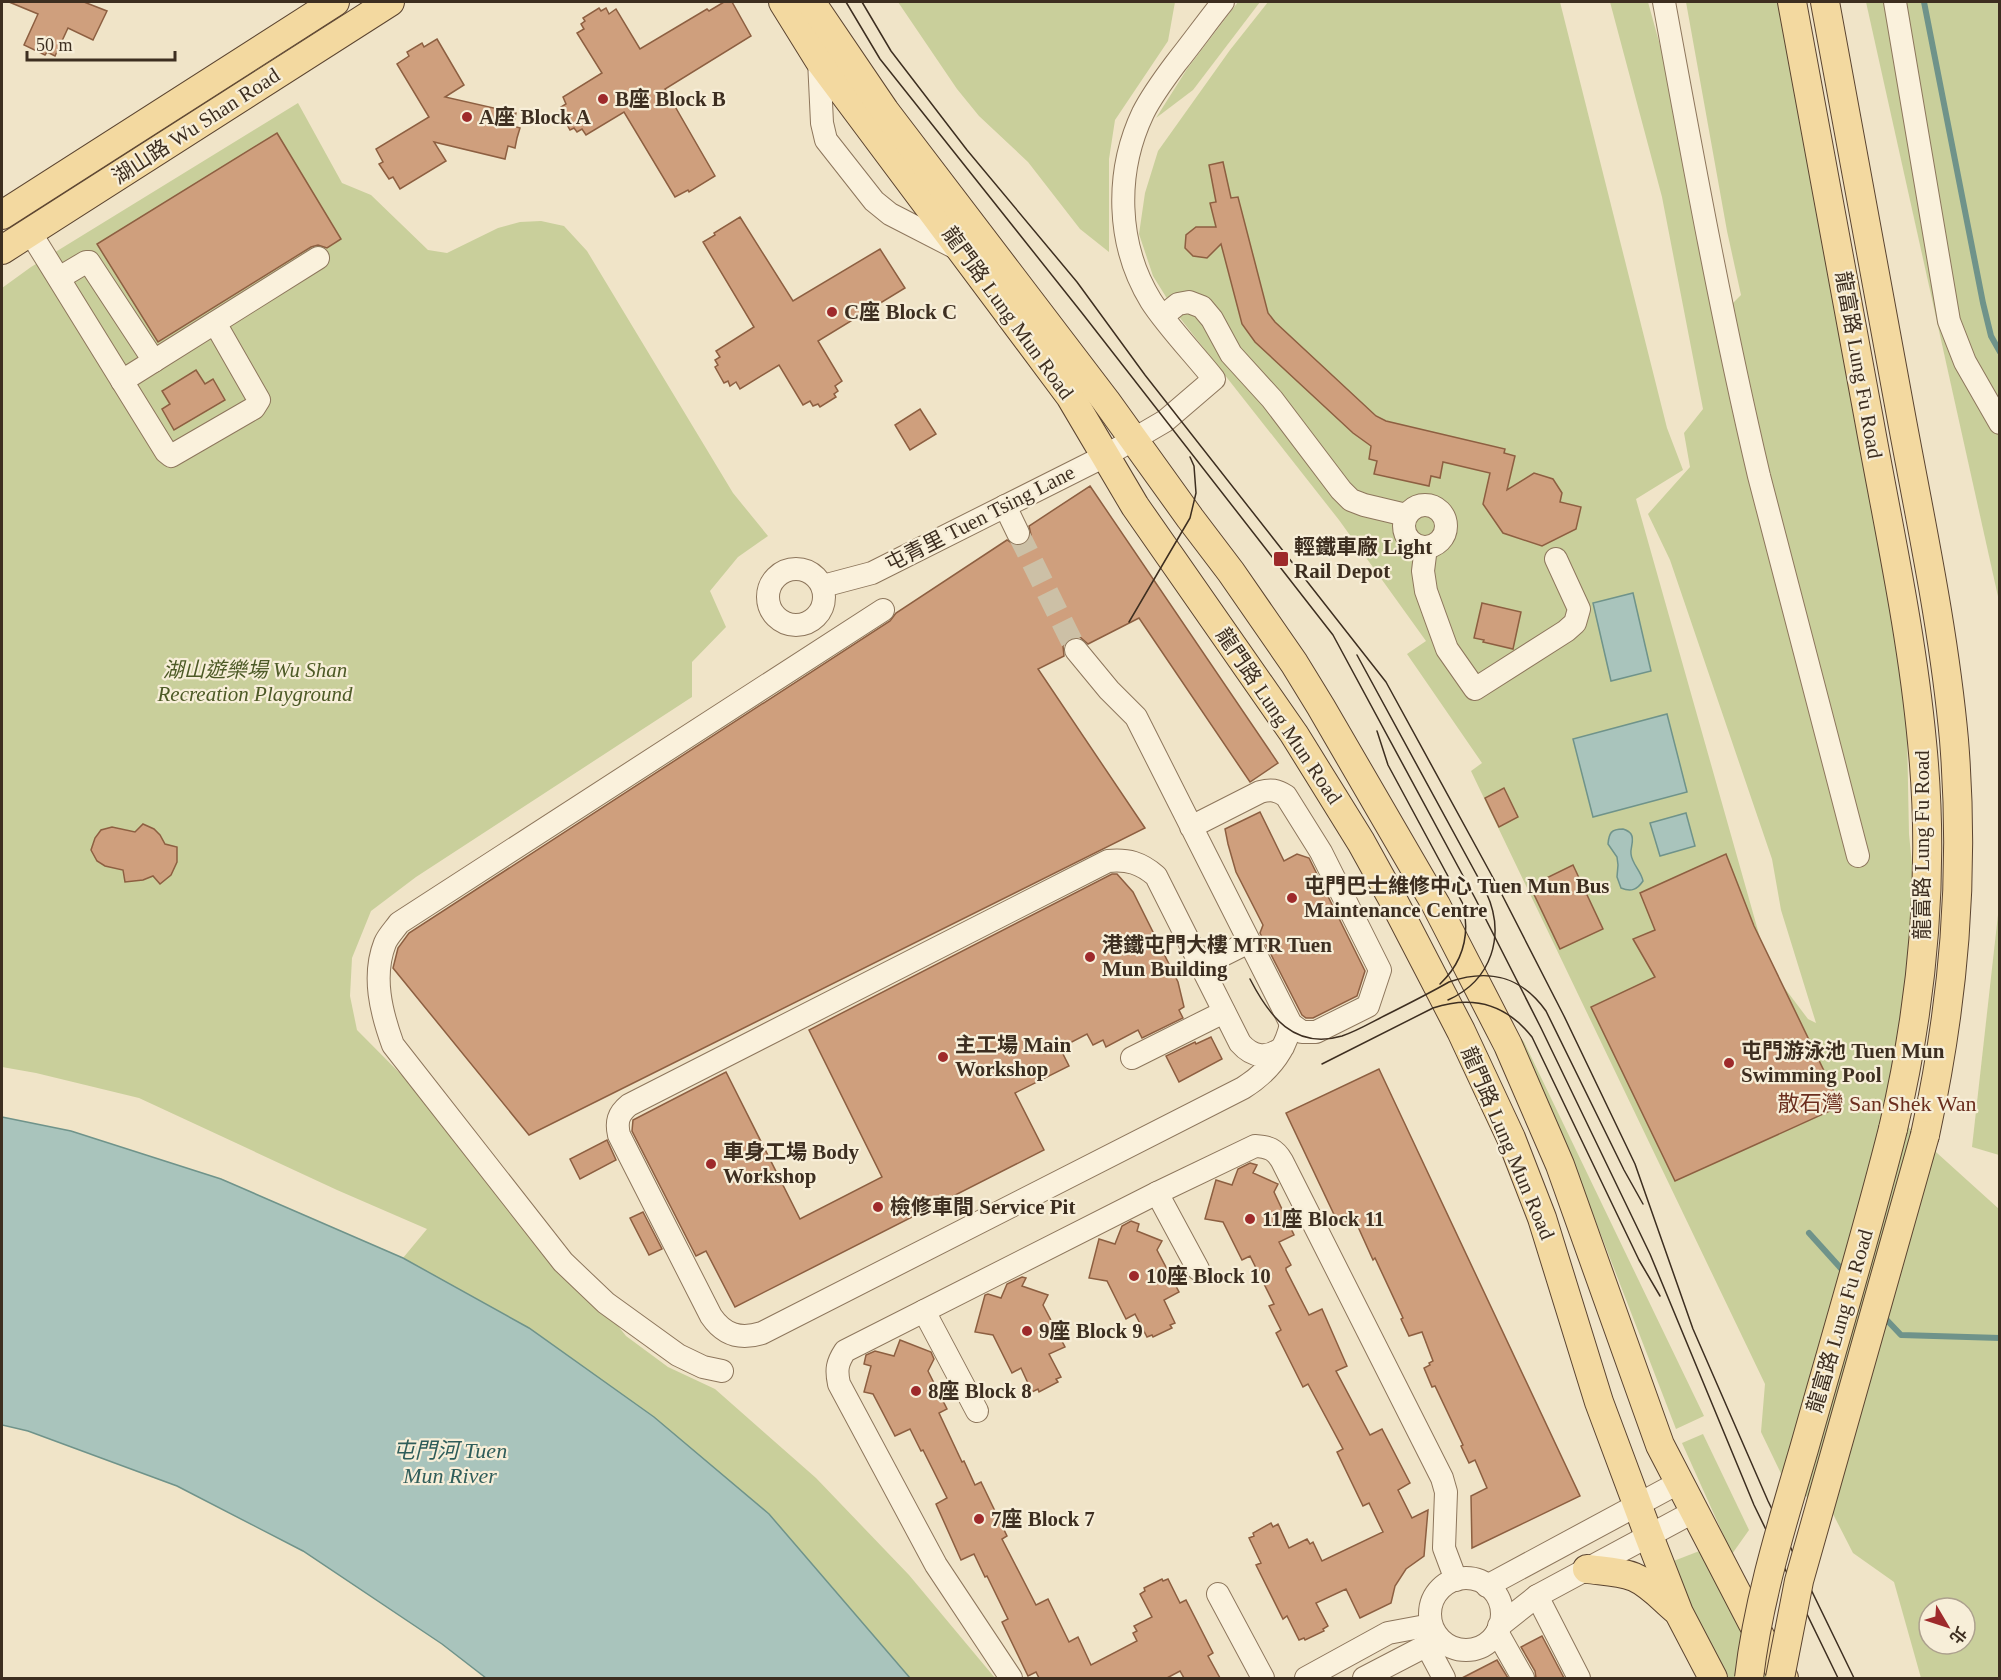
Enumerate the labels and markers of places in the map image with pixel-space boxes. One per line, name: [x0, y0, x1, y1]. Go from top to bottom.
place label: B座 Block B: [615, 87, 726, 111]
marker: B座 Block B: [596, 92, 610, 106]
place label: A座 Block A: [479, 105, 592, 129]
marker: A座 Block A: [460, 110, 474, 124]
place label: C座 Block C: [844, 300, 957, 324]
marker: C座 Block C: [825, 305, 839, 319]
place label: 輕鐵車廠 Light Rail Depot: [1294, 535, 1432, 583]
marker: 輕鐵車廠 Light Rail Depot: [1272, 550, 1290, 568]
place label: 屯門巴士維修中心 Tuen Mun Bus Maintenance Centre: [1304, 874, 1610, 922]
marker: 屯門巴士維修中心 Tuen Mun Bus Maintenance Centre: [1285, 891, 1299, 905]
place label: 港鐵屯門大樓 MTR Tuen Mun Building: [1102, 933, 1332, 981]
marker: 港鐵屯門大樓 MTR Tuen Mun Building: [1083, 950, 1097, 964]
place label: 主工場 Main Workshop: [955, 1033, 1071, 1081]
place label: 屯門游泳池 Tuen Mun Swimming Pool: [1741, 1039, 1945, 1087]
marker: 主工場 Main Workshop: [936, 1050, 950, 1064]
marker: 屯門游泳池 Tuen Mun Swimming Pool: [1722, 1056, 1736, 1070]
place label: 車身工場 Body Workshop: [723, 1140, 859, 1188]
marker: 車身工場 Body Workshop: [704, 1157, 718, 1171]
place label: 檢修車間 Service Pit: [890, 1195, 1075, 1219]
marker: 檢修車間 Service Pit: [871, 1200, 885, 1214]
place label: 11座 Block 11: [1262, 1207, 1385, 1231]
marker: 11座 Block 11: [1243, 1212, 1257, 1226]
place label: 10座 Block 10: [1146, 1264, 1271, 1288]
marker: 10座 Block 10: [1127, 1269, 1141, 1283]
place label: 9座 Block 9: [1039, 1319, 1143, 1343]
marker: 9座 Block 9: [1020, 1324, 1034, 1338]
place label: 8座 Block 8: [928, 1379, 1032, 1403]
marker: 8座 Block 8: [909, 1384, 923, 1398]
place label: 7座 Block 7: [991, 1507, 1095, 1531]
marker: 7座 Block 7: [972, 1512, 986, 1526]

